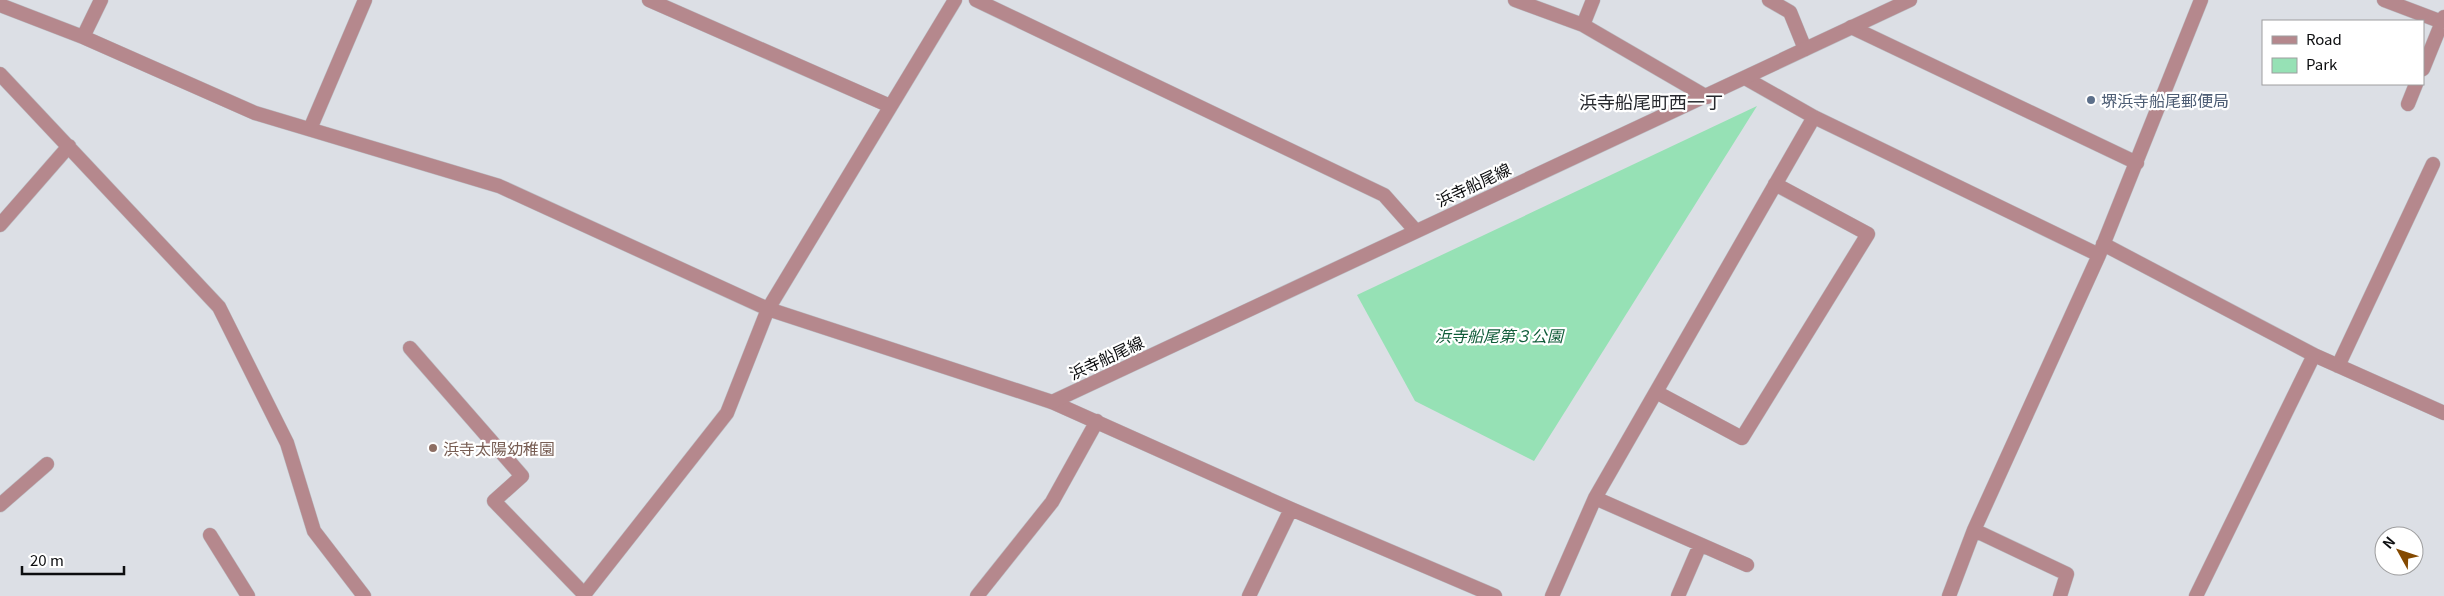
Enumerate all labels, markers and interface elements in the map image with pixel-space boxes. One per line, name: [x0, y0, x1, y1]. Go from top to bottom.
legend: [2262, 20, 2424, 85]
text: Road: [2306, 28, 2342, 49]
text: Park: [2306, 53, 2338, 74]
district label: 浜寺船尾町西一丁: [1579, 88, 1723, 114]
place label: 堺浜寺船尾郵便局: [2101, 88, 2229, 112]
marker: 堺浜寺船尾郵便局: [2085, 94, 2097, 106]
street label: 浜寺船尾線: [1432, 156, 1514, 212]
park label: 浜寺船尾第３公園: [1435, 323, 1565, 347]
street label: 浜寺船尾線: [1065, 329, 1147, 385]
place label: 浜寺太陽幼稚園: [443, 436, 555, 460]
marker: 浜寺太陽幼稚園: [427, 442, 439, 454]
north arrow: [2374, 526, 2424, 576]
text: N: [2377, 532, 2399, 552]
scale bar: [22, 544, 125, 576]
text: 20 m: [30, 549, 64, 570]

